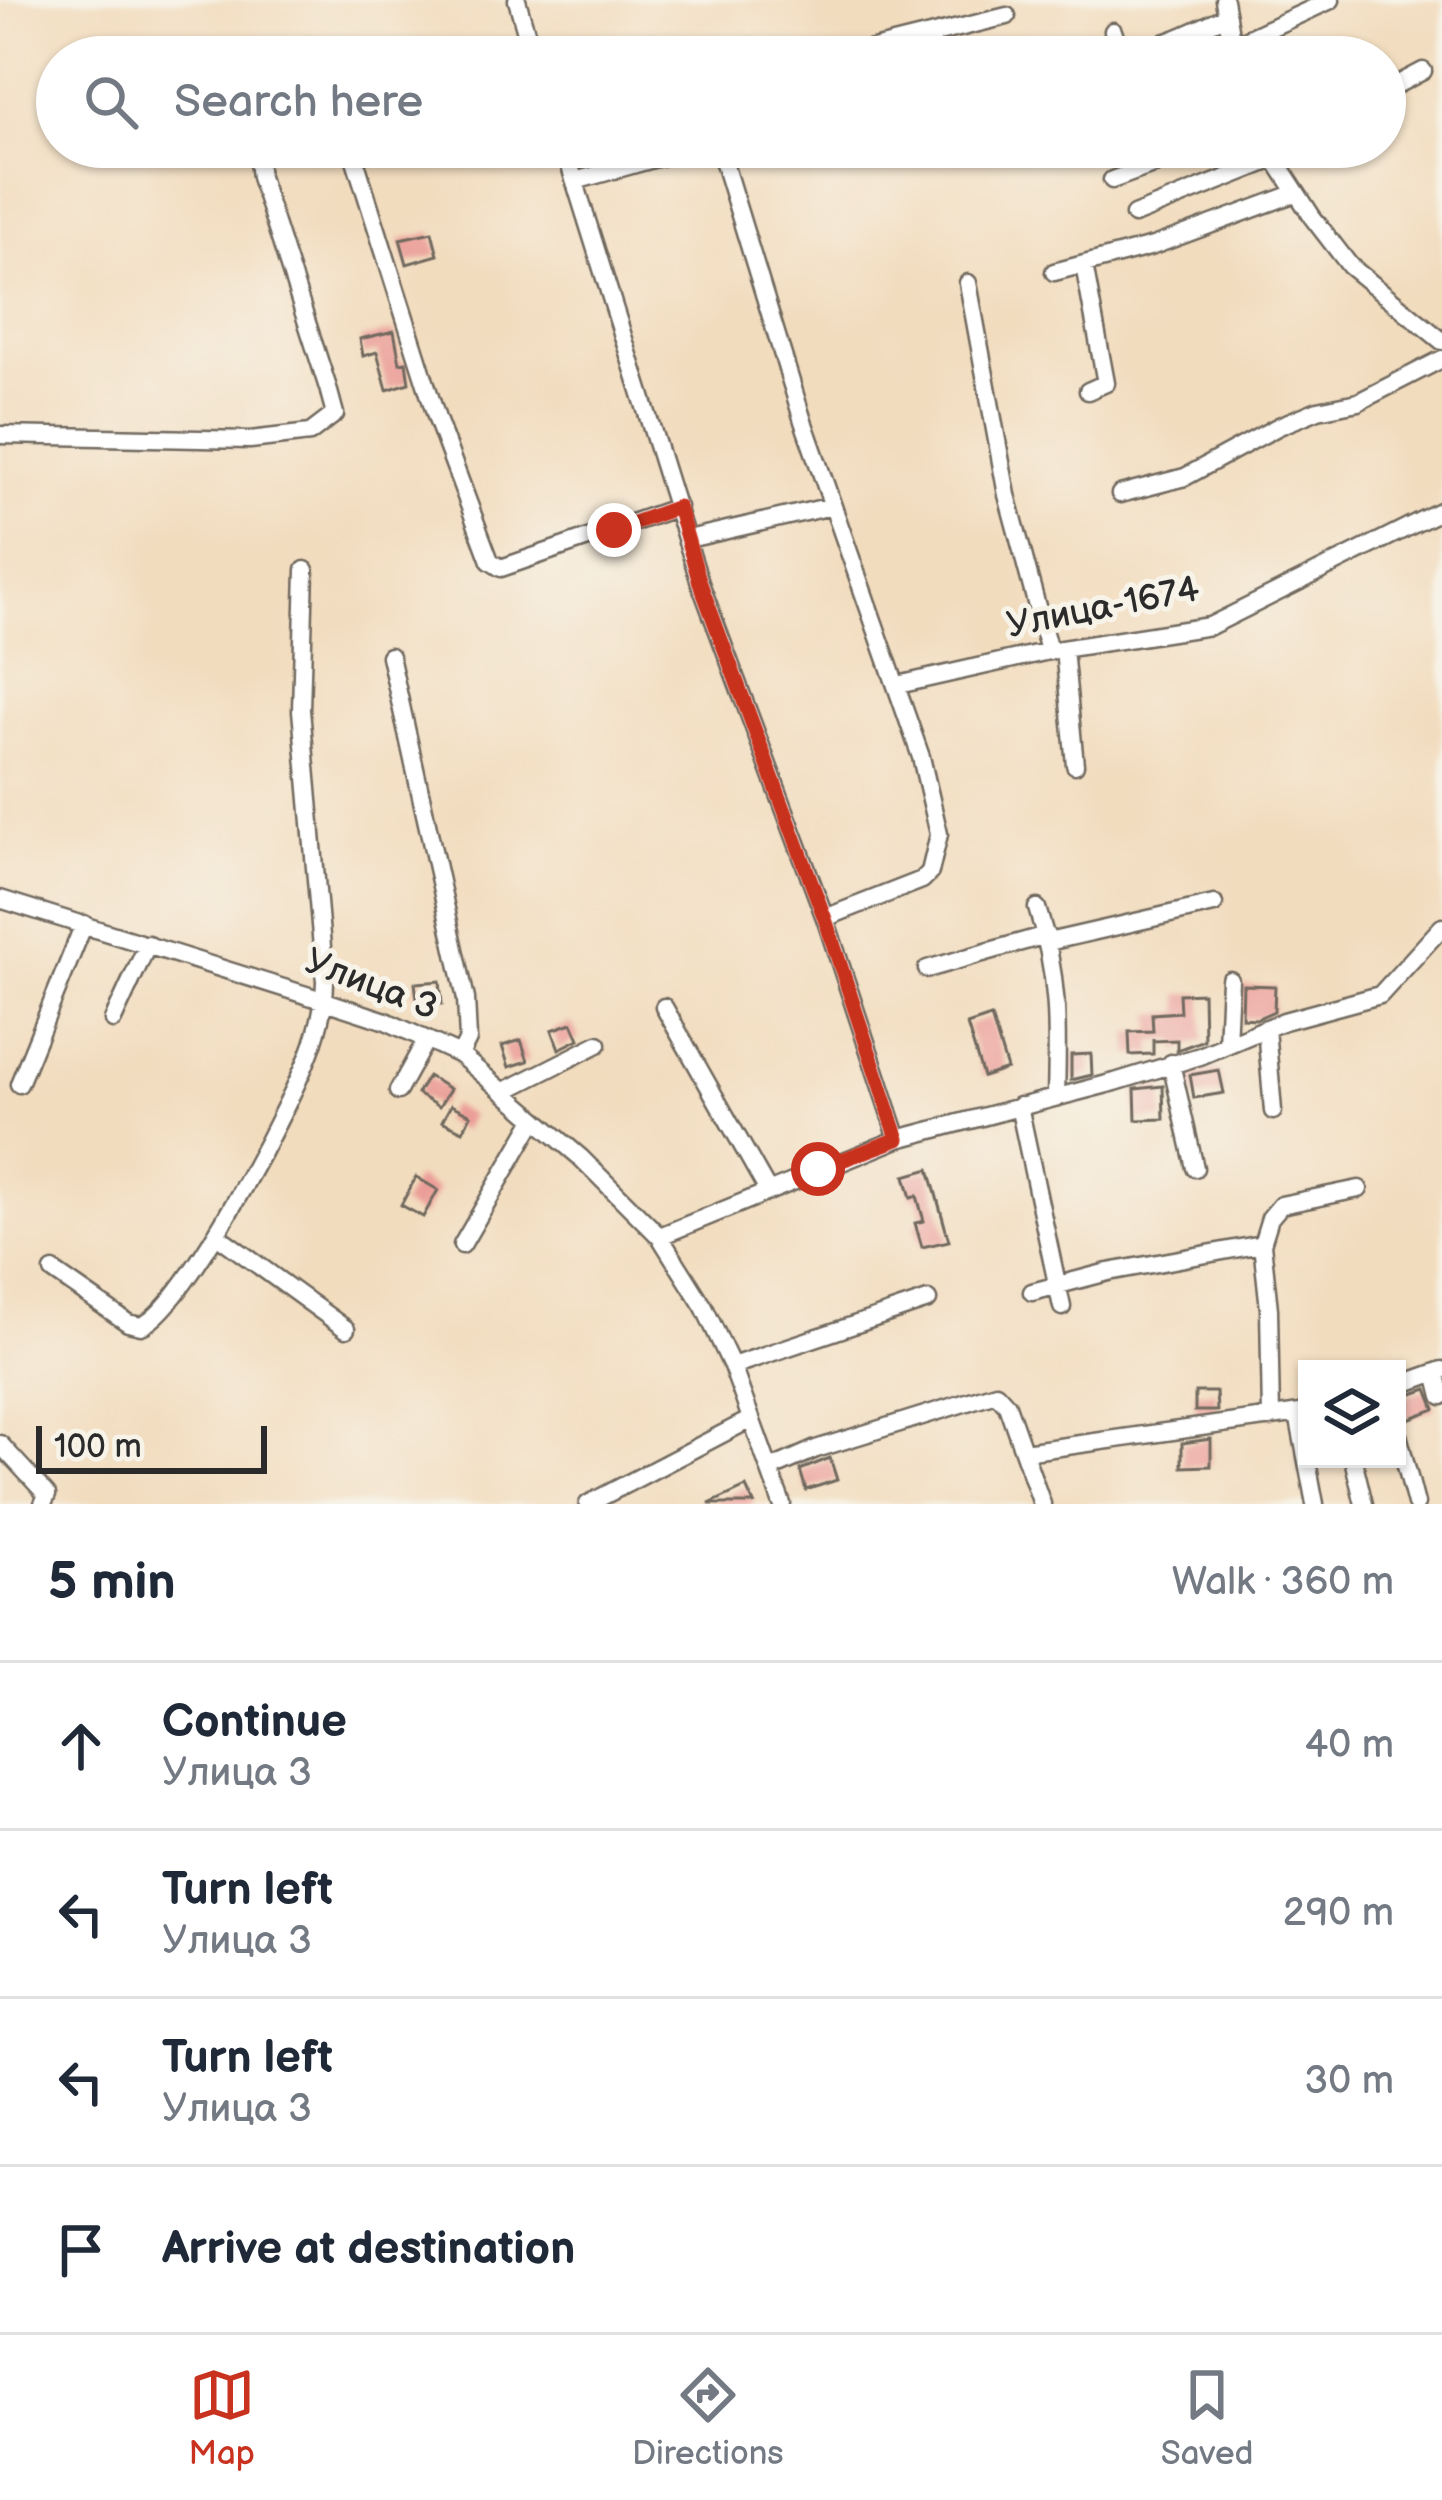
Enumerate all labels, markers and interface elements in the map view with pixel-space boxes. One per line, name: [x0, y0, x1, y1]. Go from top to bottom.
search box: [36, 36, 1406, 168]
icon: search: [78, 69, 144, 135]
text: Search here: [174, 75, 423, 130]
route end: [587, 503, 641, 557]
street label: Улица-1674: [1003, 568, 1203, 648]
street label: Улица 3: [299, 940, 443, 1030]
route start: [791, 1142, 845, 1196]
map controls: [1298, 1360, 1406, 1468]
button: layers: [1298, 1360, 1406, 1468]
scale bar: [36, 1420, 267, 1473]
text: 100 m: [54, 1427, 142, 1467]
text: 5 min: [48, 1552, 176, 1613]
text: Walk · 360 m: [1172, 1559, 1394, 1606]
text: Continue: [162, 1695, 347, 1750]
icon: ahead: [48, 1713, 114, 1779]
text: 40 m: [1304, 1722, 1394, 1769]
text: Улица 3: [162, 1750, 312, 1797]
text: Turn left: [162, 1863, 333, 1918]
icon: left: [48, 1881, 114, 1947]
text: 290 m: [1283, 1890, 1394, 1937]
text: Улица 3: [162, 1918, 312, 1965]
text: Turn left: [162, 2031, 333, 2086]
icon: left: [48, 2049, 114, 2115]
text: 30 m: [1304, 2058, 1394, 2105]
text: Улица 3: [162, 2086, 312, 2133]
icon: arrive: [48, 2217, 114, 2283]
text: Arrive at destination: [162, 2222, 575, 2277]
tab: Map: [189, 2362, 255, 2474]
tab: Directions: [632, 2362, 784, 2474]
tab: Saved: [1161, 2362, 1253, 2474]

